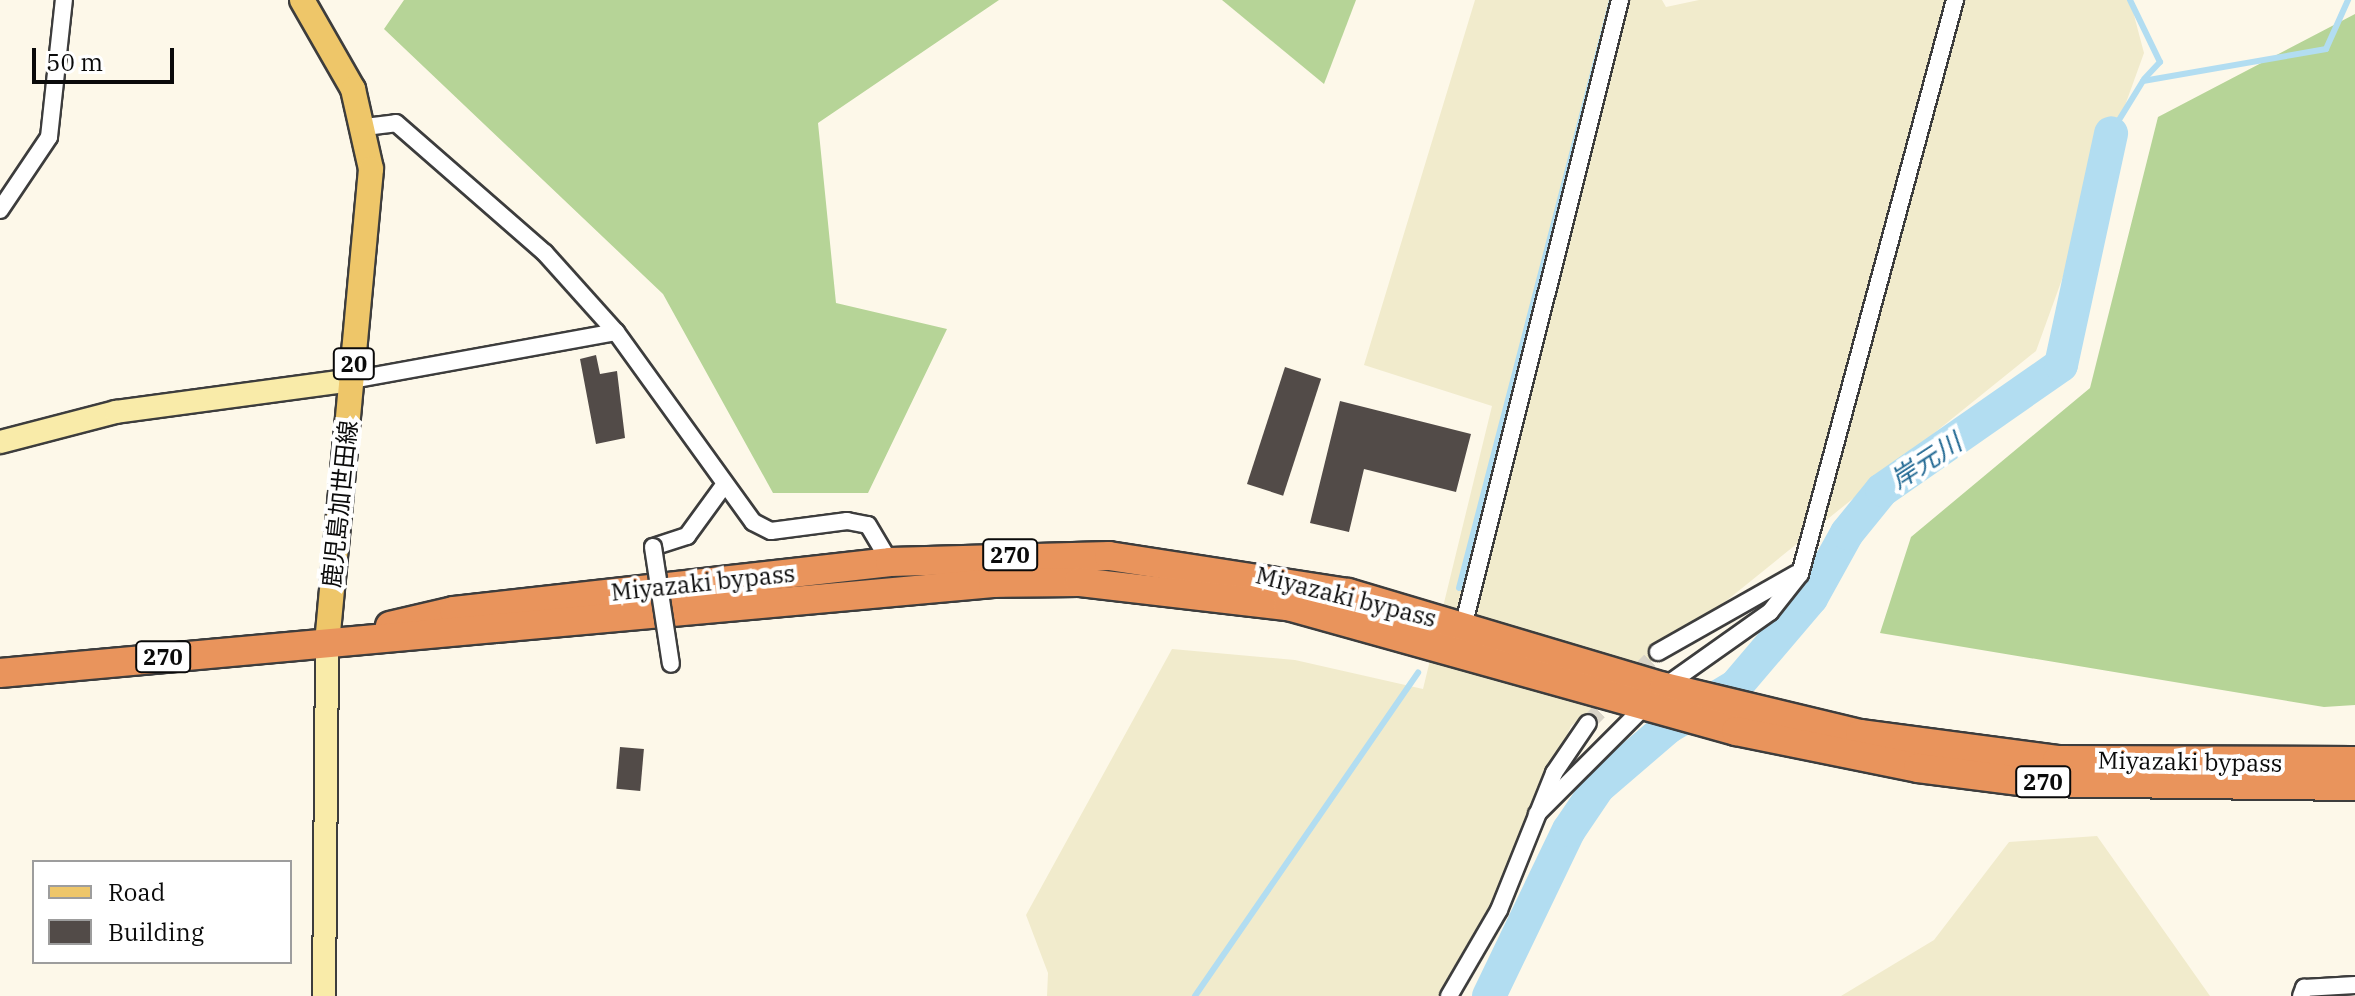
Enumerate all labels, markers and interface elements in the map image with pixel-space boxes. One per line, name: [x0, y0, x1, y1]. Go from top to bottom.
scale bar: [36, 32, 178, 82]
text: 50 m: [46, 46, 103, 78]
road number: 20: [332, 346, 376, 382]
street label: 鹿児島加世田線: [317, 419, 363, 589]
water label: 岸元川: [1885, 427, 1967, 495]
road number: 270: [982, 537, 1038, 573]
street label: Miyazaki bypass: [610, 559, 796, 607]
street label: Miyazaki bypass: [1253, 561, 1439, 633]
road number: 270: [135, 639, 191, 675]
street label: Miyazaki bypass: [2097, 746, 2283, 778]
road number: 270: [2015, 764, 2071, 800]
legend: [32, 860, 292, 964]
text: Road: [108, 876, 165, 908]
text: Building: [108, 916, 204, 948]

